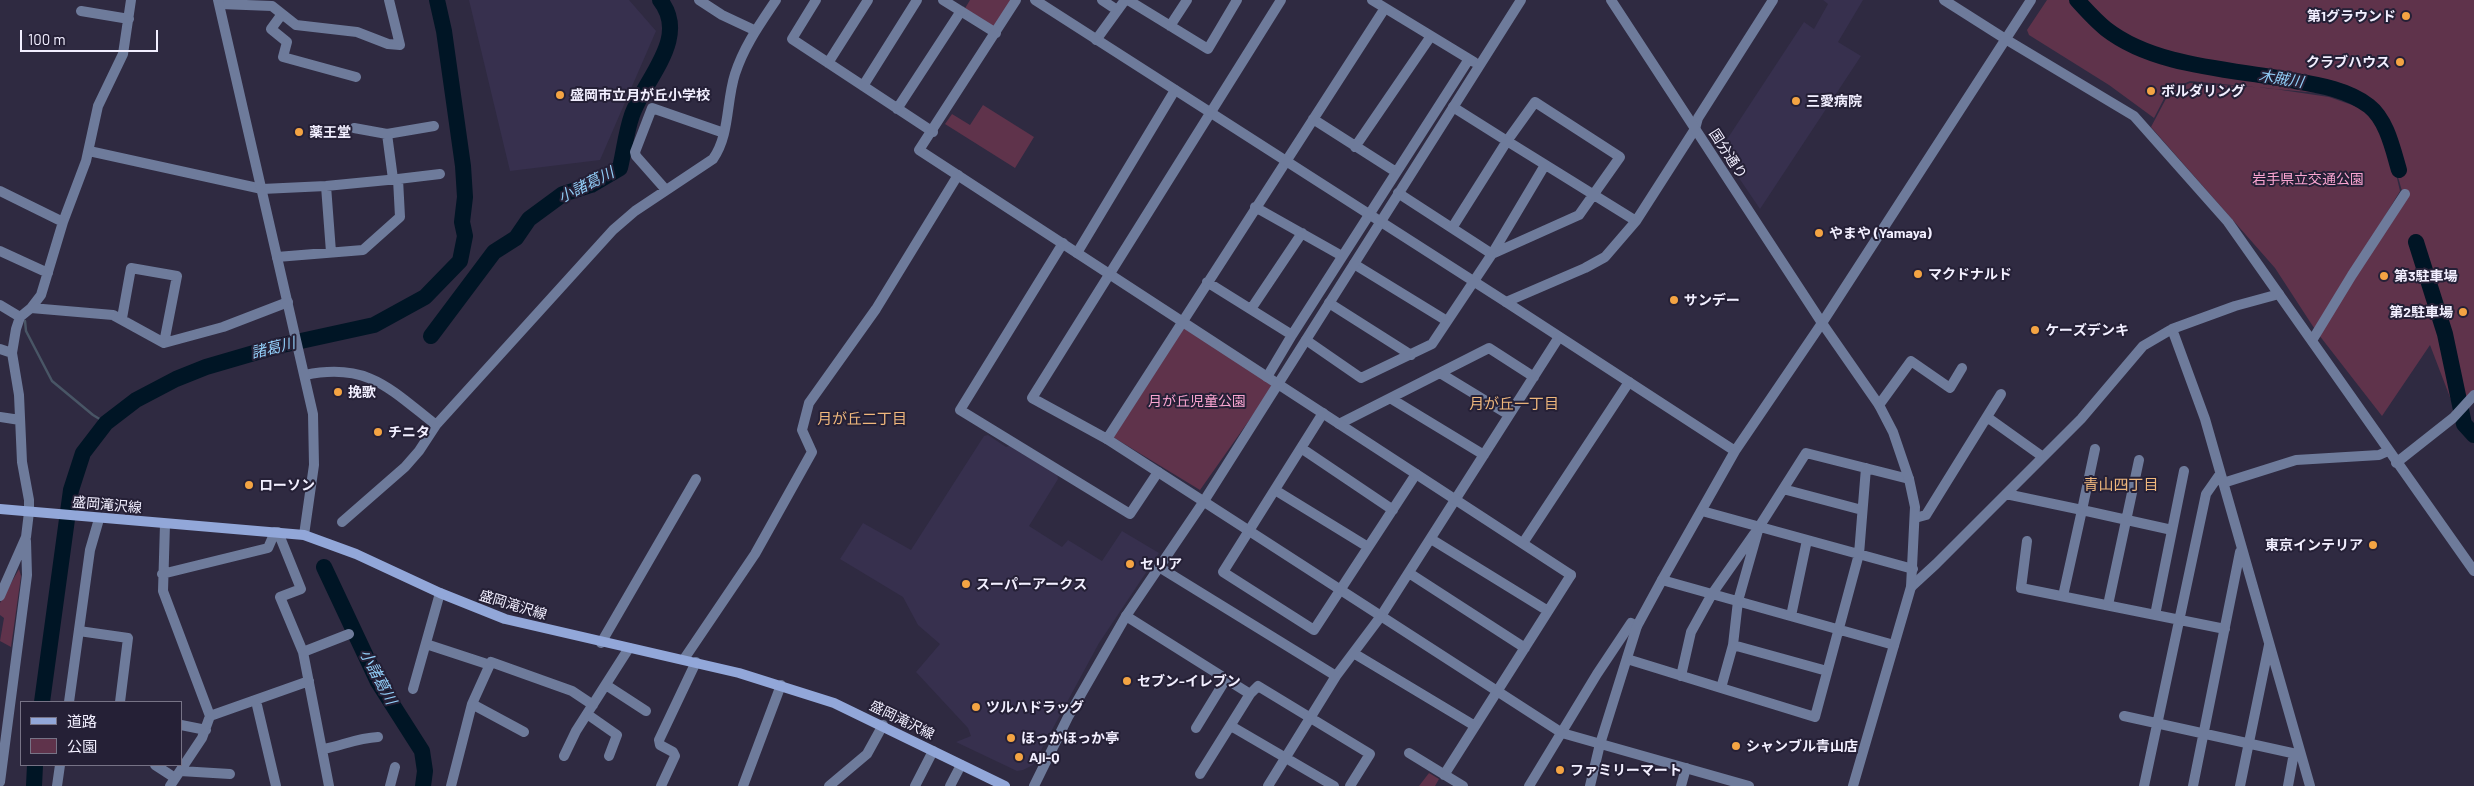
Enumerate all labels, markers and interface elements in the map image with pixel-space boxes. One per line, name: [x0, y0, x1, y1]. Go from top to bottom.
place label: 第1グラウンド: [2307, 8, 2396, 24]
marker: 第1グラウンド: [2400, 10, 2412, 22]
scale bar: [22, 20, 160, 52]
text: 100 m: [28, 30, 66, 48]
place label: クラブハウス: [2306, 54, 2390, 70]
marker: クラブハウス: [2394, 56, 2406, 68]
water label: 木賊川: [2257, 67, 2305, 91]
place label: ボルダリング: [2161, 83, 2245, 99]
marker: ボルダリング: [2145, 85, 2157, 97]
place label: 盛岡市立月が丘小学校: [570, 87, 710, 103]
marker: 盛岡市立月が丘小学校: [554, 89, 566, 101]
place label: 三愛病院: [1806, 93, 1862, 109]
marker: 三愛病院: [1790, 95, 1802, 107]
place label: 薬王堂: [309, 124, 351, 140]
marker: 薬王堂: [293, 126, 305, 138]
street label: 国分通り: [1706, 126, 1750, 182]
water label: 小諸葛川: [555, 163, 617, 207]
park label: 岩手県立交通公園: [2252, 171, 2364, 187]
place label: やまや (Yamaya): [1829, 225, 1932, 241]
marker: やまや (Yamaya): [1813, 227, 1825, 239]
place label: マクドナルド: [1928, 266, 2012, 282]
marker: マクドナルド: [1912, 268, 1924, 280]
place label: 第3駐車場: [2394, 268, 2458, 284]
marker: 第3駐車場: [2378, 270, 2390, 282]
place label: サンデー: [1684, 292, 1740, 308]
marker: サンデー: [1668, 294, 1680, 306]
place label: 第2駐車場: [2389, 304, 2453, 320]
marker: 第2駐車場: [2457, 306, 2469, 318]
place label: ケーズデンキ: [2045, 322, 2129, 338]
marker: ケーズデンキ: [2029, 324, 2041, 336]
water label: 諸葛川: [249, 334, 297, 362]
place label: 挽歌: [348, 384, 376, 400]
marker: 挽歌: [332, 386, 344, 398]
park label: 月が丘児童公園: [1148, 393, 1246, 409]
district label: 月が丘一丁目: [1469, 395, 1559, 413]
district label: 月が丘二丁目: [817, 410, 907, 428]
place label: チニタ: [388, 424, 430, 440]
marker: チニタ: [372, 426, 384, 438]
district label: 青山四丁目: [2084, 476, 2158, 494]
place label: ローソン: [259, 477, 315, 493]
marker: ローソン: [243, 479, 255, 491]
street label: 盛岡滝沢線: [71, 494, 143, 516]
place label: 東京インテリア: [2265, 537, 2363, 553]
marker: 東京インテリア: [2367, 539, 2379, 551]
place label: セリア: [1140, 556, 1182, 572]
marker: セリア: [1124, 558, 1136, 570]
place label: スーパーアークス: [976, 576, 1087, 592]
marker: スーパーアークス: [960, 578, 972, 590]
street label: 盛岡滝沢線: [477, 587, 549, 623]
water label: 小諸葛川: [356, 646, 400, 708]
place label: セブン-イレブン: [1137, 673, 1241, 689]
marker: セブン-イレブン: [1121, 675, 1133, 687]
street label: 盛岡滝沢線: [867, 697, 937, 743]
place label: ツルハドラッグ: [986, 699, 1084, 715]
legend: [20, 701, 182, 766]
marker: ツルハドラッグ: [970, 701, 982, 713]
text: 道路: [67, 712, 97, 730]
place label: ほっかほっか亭: [1021, 730, 1119, 746]
marker: ほっかほっか亭: [1005, 732, 1017, 744]
text: 公園: [67, 737, 97, 755]
place label: シャンブル青山店: [1746, 738, 1858, 754]
marker: シャンブル青山店: [1730, 740, 1742, 752]
place label: Aji-Q: [1029, 749, 1060, 765]
marker: Aji-Q: [1013, 751, 1025, 763]
place label: ファミリーマート: [1570, 762, 1682, 778]
marker: ファミリーマート: [1554, 764, 1566, 776]

